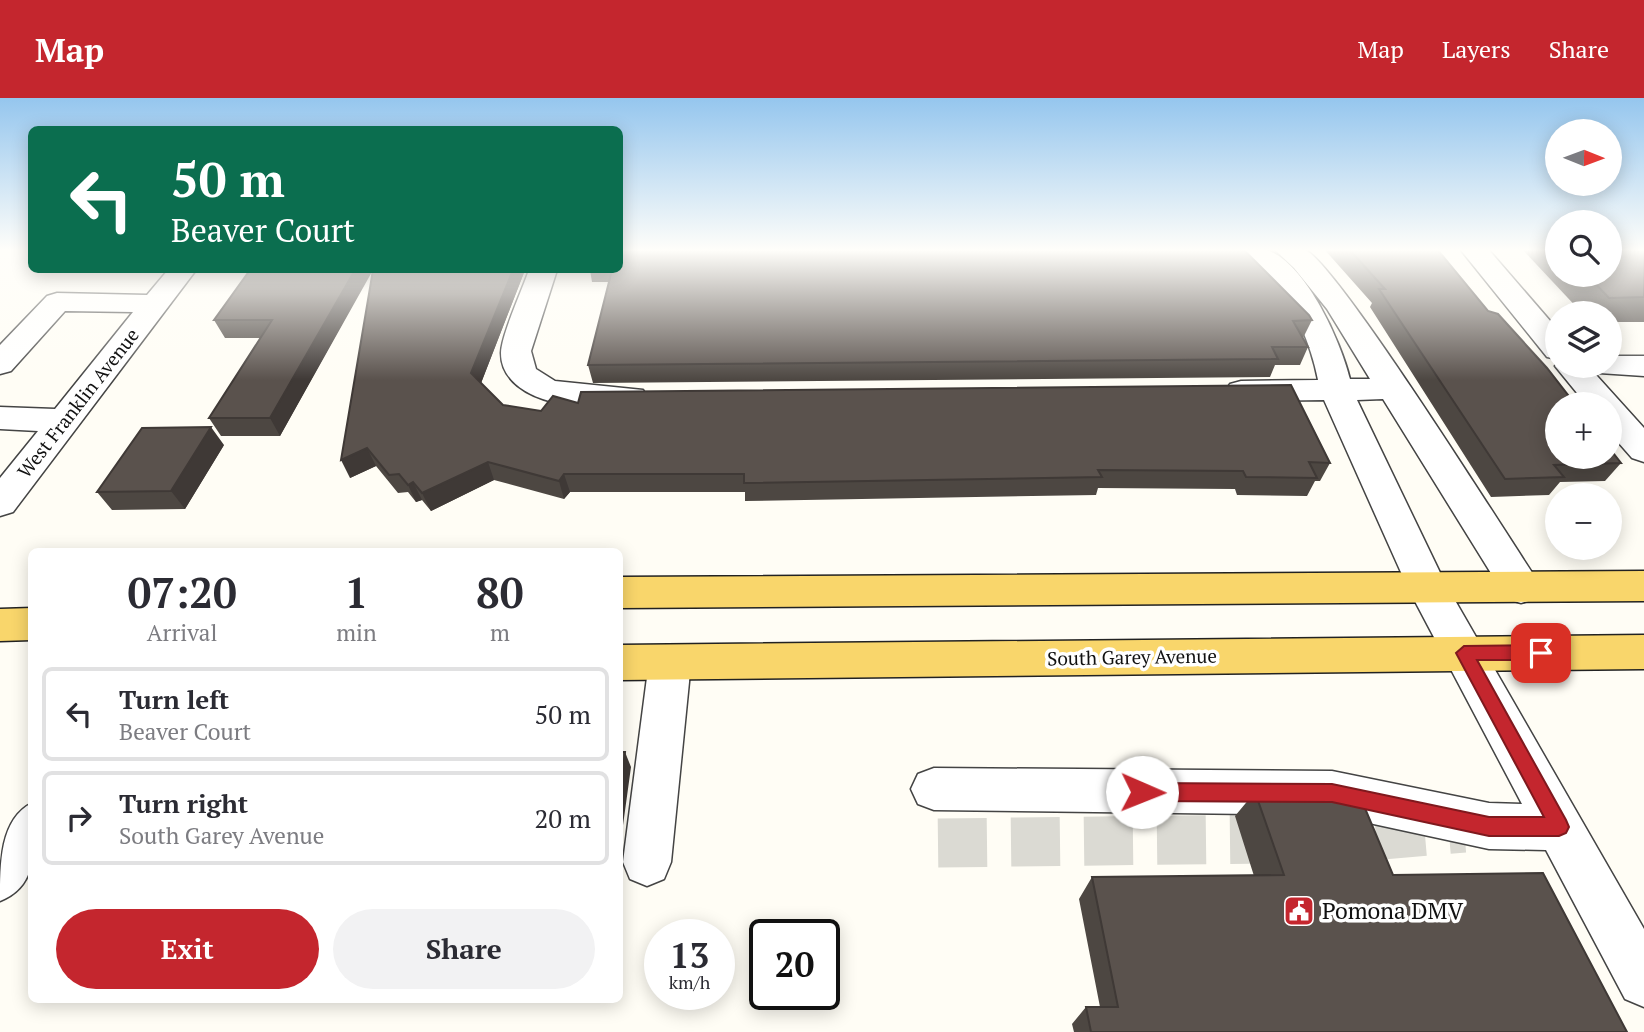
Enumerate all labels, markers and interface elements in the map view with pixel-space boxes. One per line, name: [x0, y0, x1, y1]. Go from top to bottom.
text: Map: [35, 28, 104, 71]
text: Map: [1357, 33, 1404, 65]
text: Layers: [1442, 33, 1511, 65]
text: Share: [1549, 33, 1609, 65]
north arrow: [1545, 119, 1622, 196]
map controls: [1545, 119, 1622, 560]
text: 50 m: [171, 146, 285, 211]
icon: left: [56, 154, 147, 245]
text: Beaver Court: [171, 209, 355, 251]
button: search: [1545, 210, 1622, 287]
button: layers: [1545, 301, 1622, 378]
street label: West Franklin Avenue: [11, 323, 144, 483]
button: +: [1545, 392, 1622, 469]
button: −: [1545, 483, 1622, 560]
text: 07:20: [127, 564, 237, 620]
text: 1: [345, 564, 368, 620]
text: 80: [476, 564, 524, 620]
text: Arrival: [147, 617, 217, 648]
text: min: [336, 617, 377, 648]
text: m: [490, 617, 510, 648]
pin: [1511, 623, 1571, 683]
icon: arrive: [1522, 634, 1560, 672]
street label: South Garey Avenue: [1047, 643, 1217, 670]
text: Turn left: [119, 682, 229, 716]
icon: left: [60, 695, 98, 733]
text: 50 m: [535, 697, 591, 731]
text: Beaver Court: [119, 716, 251, 747]
position arrow: [1105, 755, 1179, 829]
text: Turn right: [119, 786, 248, 820]
icon: right: [60, 799, 98, 837]
text: 20 m: [535, 801, 591, 835]
text: South Garey Avenue: [119, 820, 324, 851]
public building icon: Pomona DMV: [1282, 894, 1316, 928]
place label: Pomona DMV: [1322, 895, 1463, 926]
button: Exit: [56, 909, 319, 989]
button: Share: [333, 909, 595, 989]
speed limit sign: 20: [749, 919, 840, 1010]
text: 13: [670, 932, 709, 978]
text: km/h: [669, 970, 710, 994]

